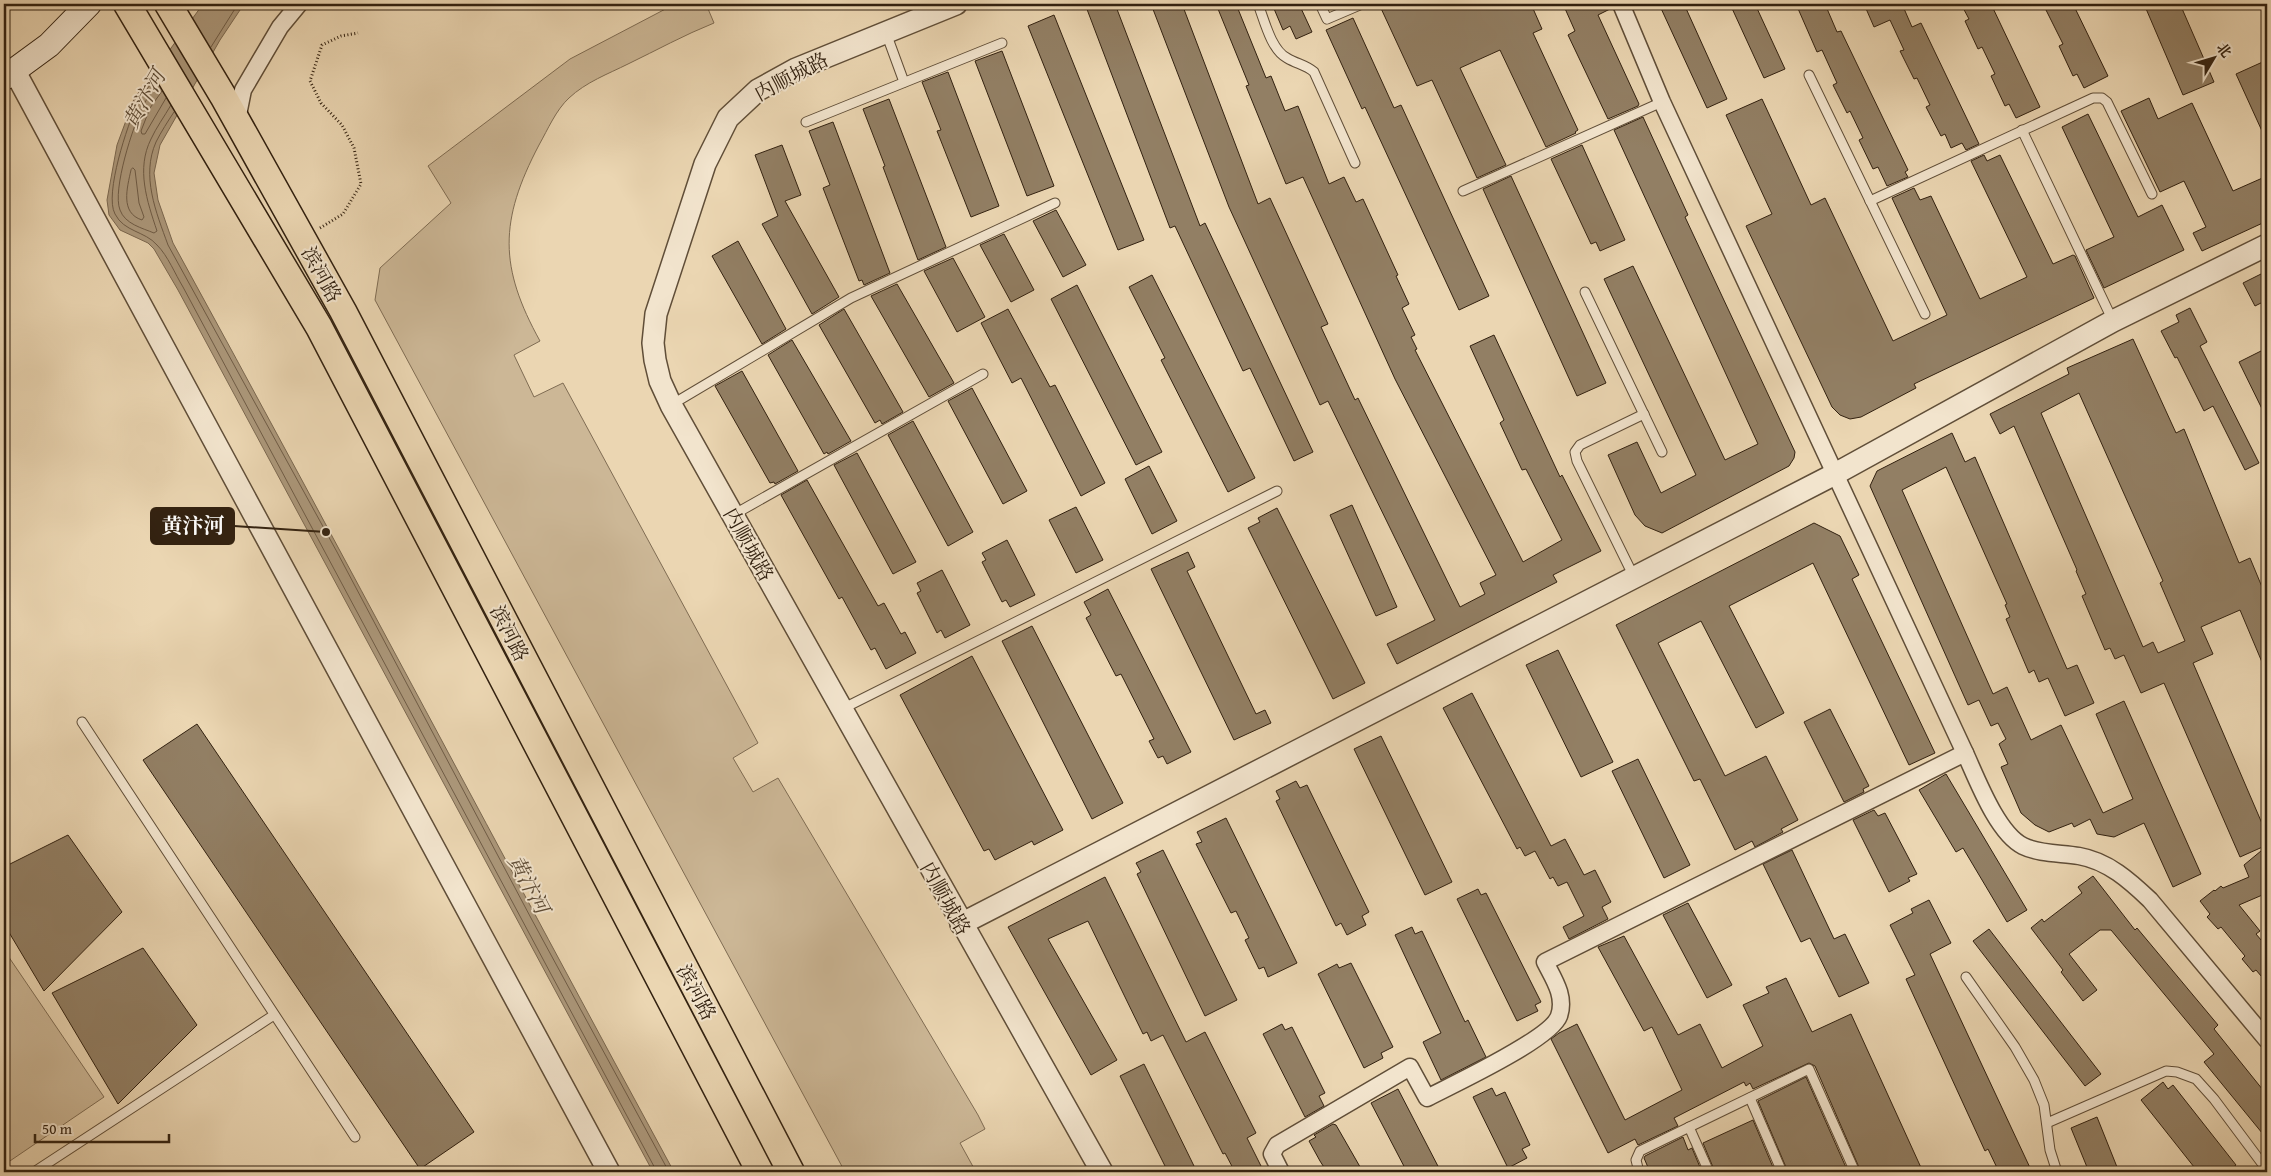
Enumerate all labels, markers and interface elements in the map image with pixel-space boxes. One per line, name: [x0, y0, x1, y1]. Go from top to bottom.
north arrow: [2188, 32, 2238, 82]
text: 北: [2212, 38, 2236, 62]
street label: 内顺城路: [749, 44, 833, 108]
water label: 黄汴河: [115, 60, 175, 134]
street label: 滨河路: [295, 241, 349, 307]
street label: 内顺城路: [717, 502, 781, 586]
callout: 黄汴河: [151, 508, 234, 544]
text: 黄汴河: [162, 510, 225, 541]
street label: 滨河路: [483, 600, 537, 666]
water label: 黄汴河: [501, 849, 559, 923]
street label: 内顺城路: [914, 856, 978, 940]
street label: 滨河路: [670, 959, 724, 1025]
scale bar: [35, 1111, 169, 1143]
text: 50 m: [42, 1118, 73, 1139]

